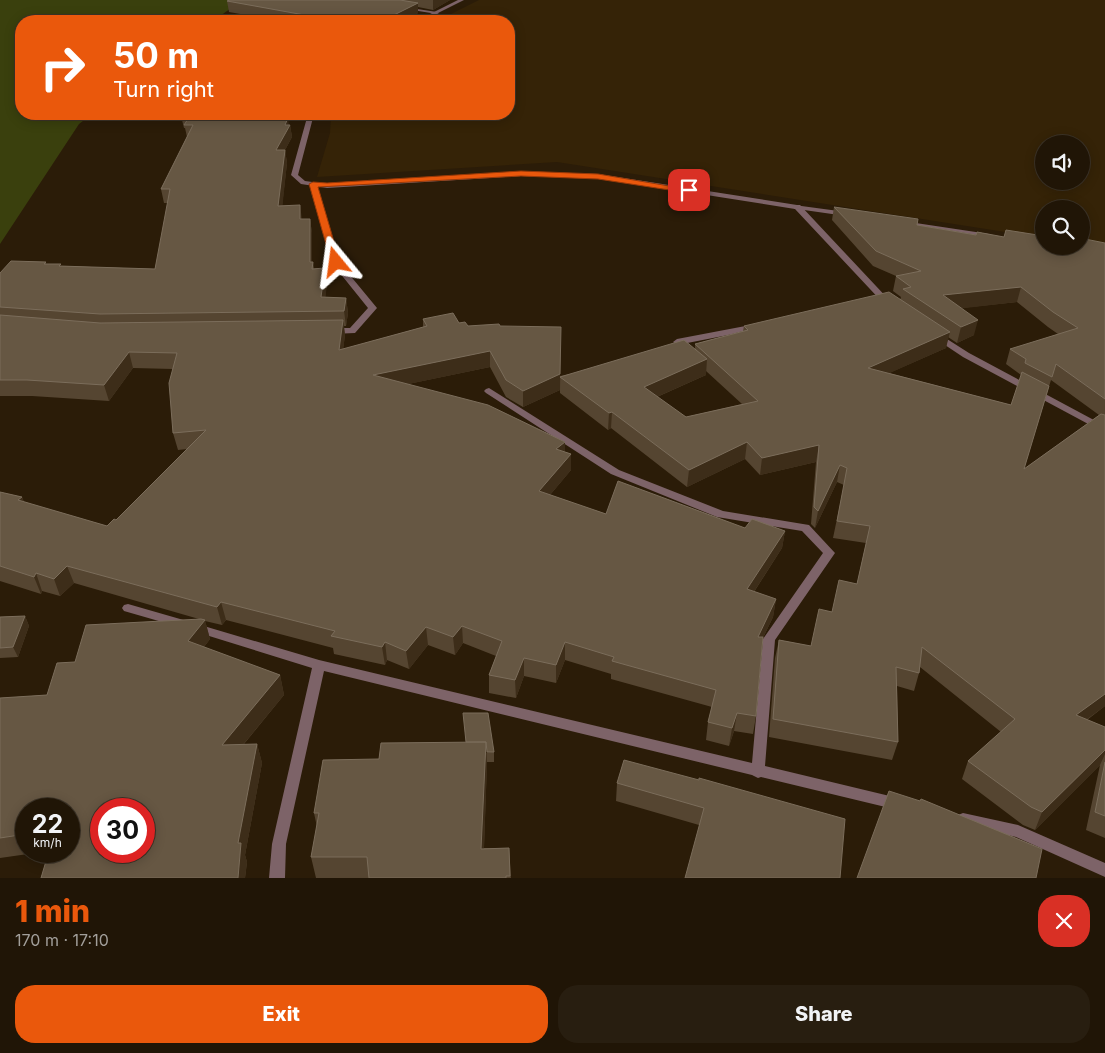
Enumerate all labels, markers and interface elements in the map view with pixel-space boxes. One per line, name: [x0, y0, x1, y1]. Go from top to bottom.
text: 50 m: [113, 34, 199, 76]
icon: right: [30, 35, 95, 100]
text: Turn right: [113, 76, 214, 102]
map controls: [1035, 135, 1090, 255]
button: sound: [1035, 135, 1090, 190]
pin: [668, 169, 710, 211]
icon: arrive: [675, 176, 703, 204]
button: search: [1035, 200, 1090, 255]
position arrow: [309, 235, 361, 287]
speed limit sign: 30: [90, 798, 155, 863]
text: 22: [32, 809, 63, 839]
text: km/h: [33, 835, 62, 850]
text: 1 min: [15, 893, 90, 929]
button: close: [1038, 895, 1090, 947]
text: 170 m · 17:10: [15, 930, 109, 950]
button: Exit: [15, 985, 548, 1043]
button: Share: [558, 985, 1090, 1043]

